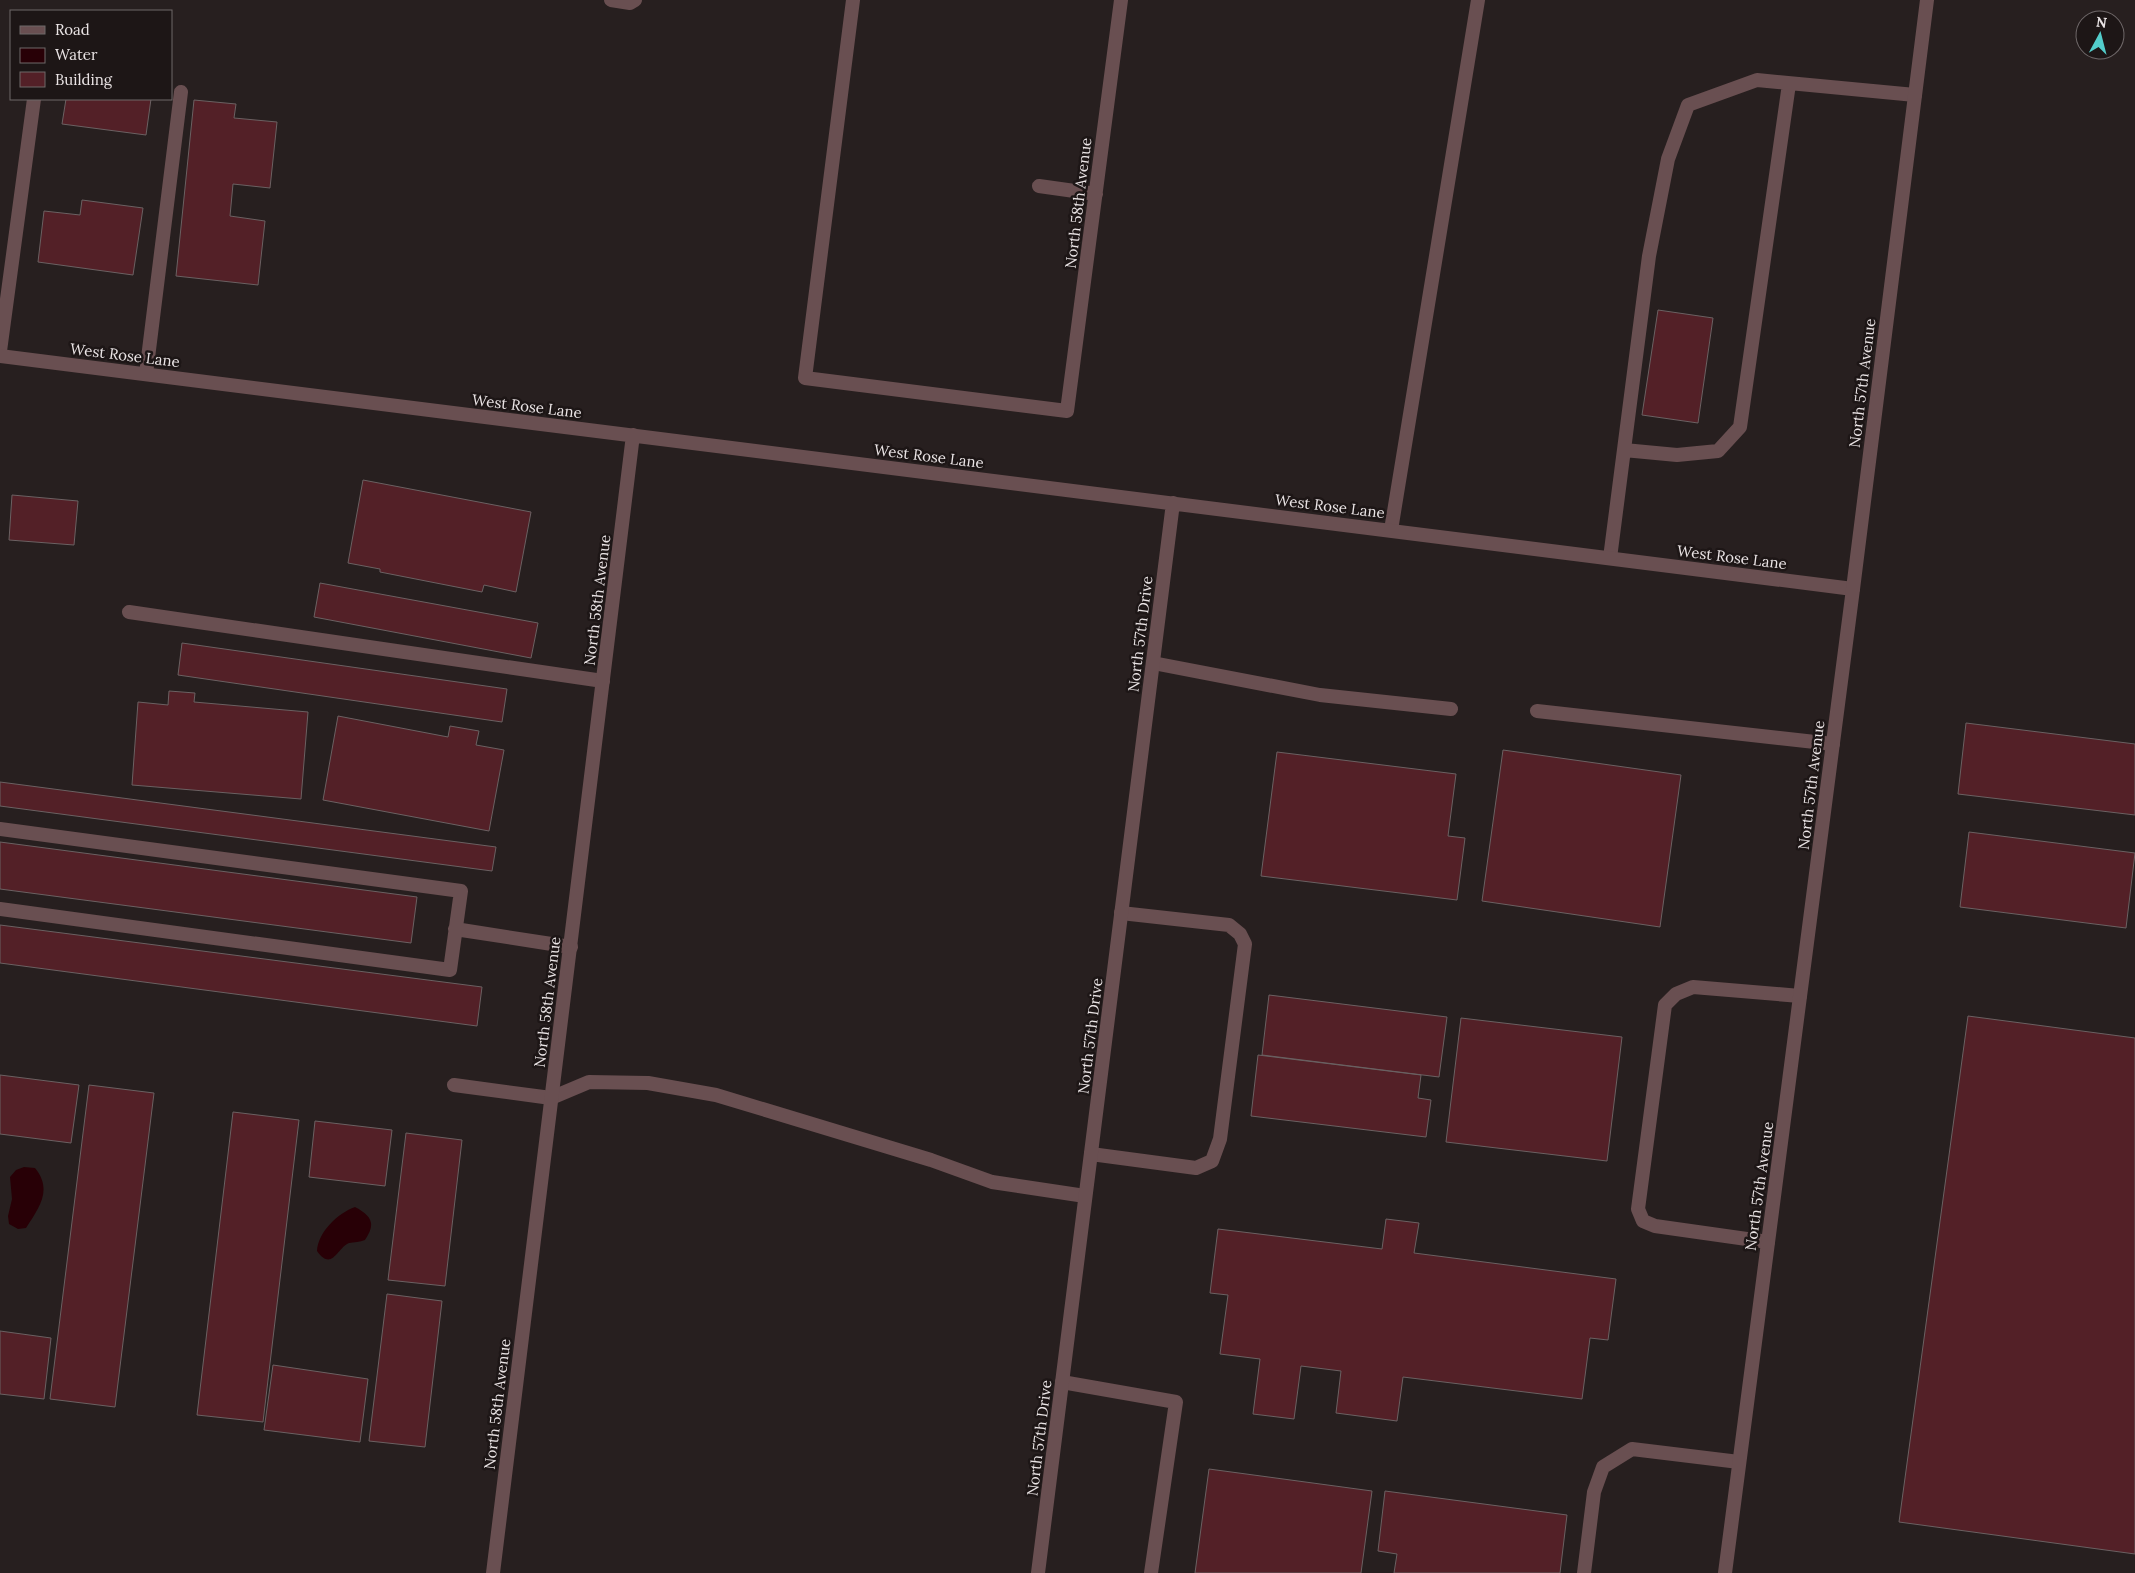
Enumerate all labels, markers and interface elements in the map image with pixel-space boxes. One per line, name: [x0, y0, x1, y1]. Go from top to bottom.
legend: [10, 10, 172, 100]
north arrow: [2075, 10, 2125, 60]
text: N: [2095, 13, 2108, 32]
text: Road: [55, 20, 90, 39]
text: Water: [55, 45, 98, 64]
text: Building: [55, 70, 113, 89]
street label: North 58th Avenue: [1061, 137, 1095, 269]
street label: North 57th Avenue: [1845, 317, 1879, 449]
street label: West Rose Lane: [69, 339, 181, 371]
street label: West Rose Lane: [471, 390, 583, 422]
street label: West Rose Lane: [873, 440, 985, 472]
street label: West Rose Lane: [1274, 490, 1386, 522]
street label: North 58th Avenue: [580, 534, 614, 666]
street label: West Rose Lane: [1676, 541, 1788, 573]
street label: North 57th Drive: [1123, 575, 1157, 693]
street label: North 57th Avenue: [1794, 719, 1828, 851]
street label: North 58th Avenue: [530, 936, 564, 1068]
street label: North 57th Drive: [1073, 977, 1107, 1095]
street label: North 57th Avenue: [1741, 1120, 1777, 1252]
street label: North 58th Avenue: [480, 1338, 514, 1470]
street label: North 57th Drive: [1022, 1379, 1056, 1497]

